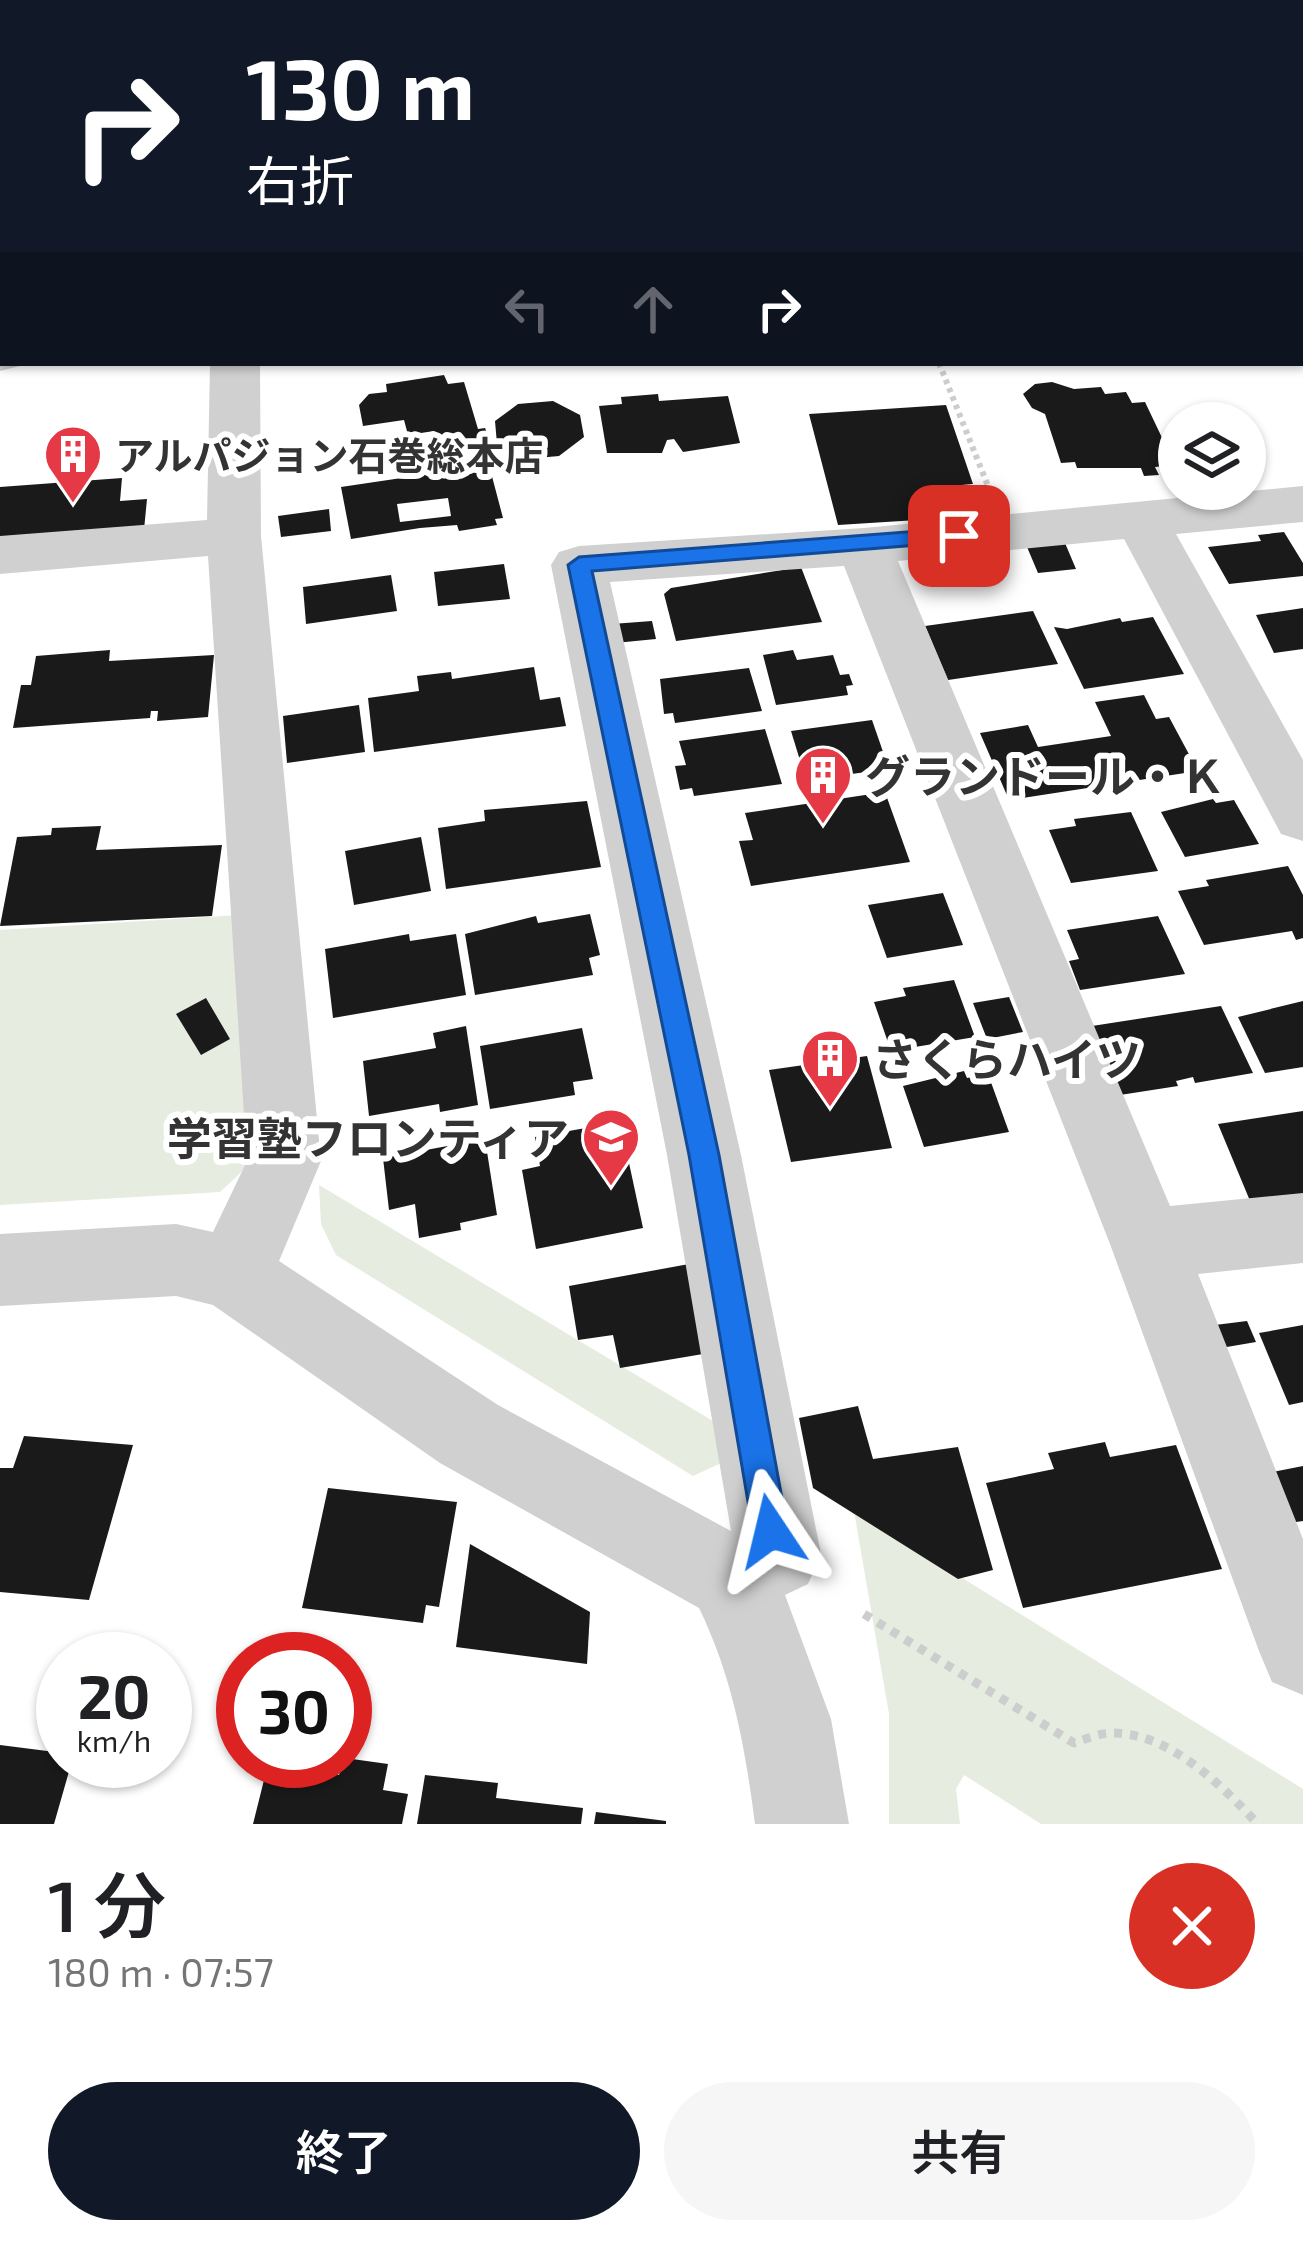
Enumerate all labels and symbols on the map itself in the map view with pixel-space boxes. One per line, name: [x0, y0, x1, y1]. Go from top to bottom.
building icon: アルパジョン石巻総本店: [42, 423, 104, 505]
place label: アルパジョン石巻総本店: [115, 431, 544, 478]
pin: [908, 485, 1010, 587]
building icon: グランドール・Ｋ: [792, 744, 854, 826]
place label: グランドール・Ｋ: [865, 748, 1225, 802]
building icon: さくらハイツ: [799, 1027, 861, 1109]
place label: さくらハイツ: [872, 1031, 1141, 1085]
school or university icon: 学習塾フロンティア: [580, 1106, 642, 1188]
place label: 学習塾フロンティア: [167, 1110, 569, 1164]
position arrow: [708, 1468, 834, 1594]
speed limit sign: 30: [216, 1632, 372, 1788]

